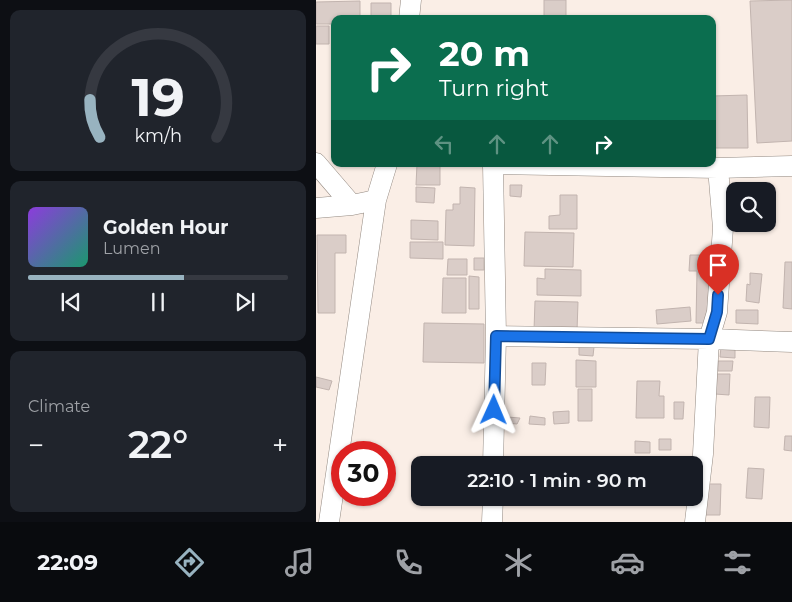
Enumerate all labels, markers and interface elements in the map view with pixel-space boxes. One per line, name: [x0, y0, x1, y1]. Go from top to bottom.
text: 20 m: [439, 32, 530, 75]
icon: right: [356, 35, 421, 100]
text: 19: [131, 66, 185, 129]
text: Turn right: [439, 75, 549, 102]
text: km/h: [134, 125, 182, 146]
icon: left: [430, 130, 458, 158]
icon: ahead: [483, 130, 511, 158]
icon: ahead: [536, 130, 564, 158]
icon: right: [589, 130, 617, 158]
map controls: [726, 182, 776, 232]
button: search: [726, 182, 776, 232]
text: Golden Hour: [103, 216, 229, 239]
text: Lumen: [103, 239, 161, 258]
pin: [697, 244, 739, 295]
icon: arrive: [704, 251, 732, 279]
icon: previous: [57, 288, 85, 316]
icon: pause: [144, 288, 172, 316]
icon: next: [231, 288, 259, 316]
position arrow: [467, 383, 519, 435]
text: Climate: [28, 397, 90, 416]
text: 22°: [128, 421, 188, 468]
text: −: [28, 428, 44, 462]
text: +: [272, 428, 288, 462]
speed limit sign: 30: [331, 441, 396, 506]
text: 22:10 · 1 min · 90 m: [467, 469, 647, 492]
icon: directions: [172, 545, 207, 580]
icon: music: [282, 545, 317, 580]
icon: phone: [391, 545, 426, 580]
icon: climate: [501, 545, 536, 580]
icon: car: [610, 545, 645, 580]
icon: filters: [720, 545, 755, 580]
text: 22:09: [37, 549, 98, 576]

